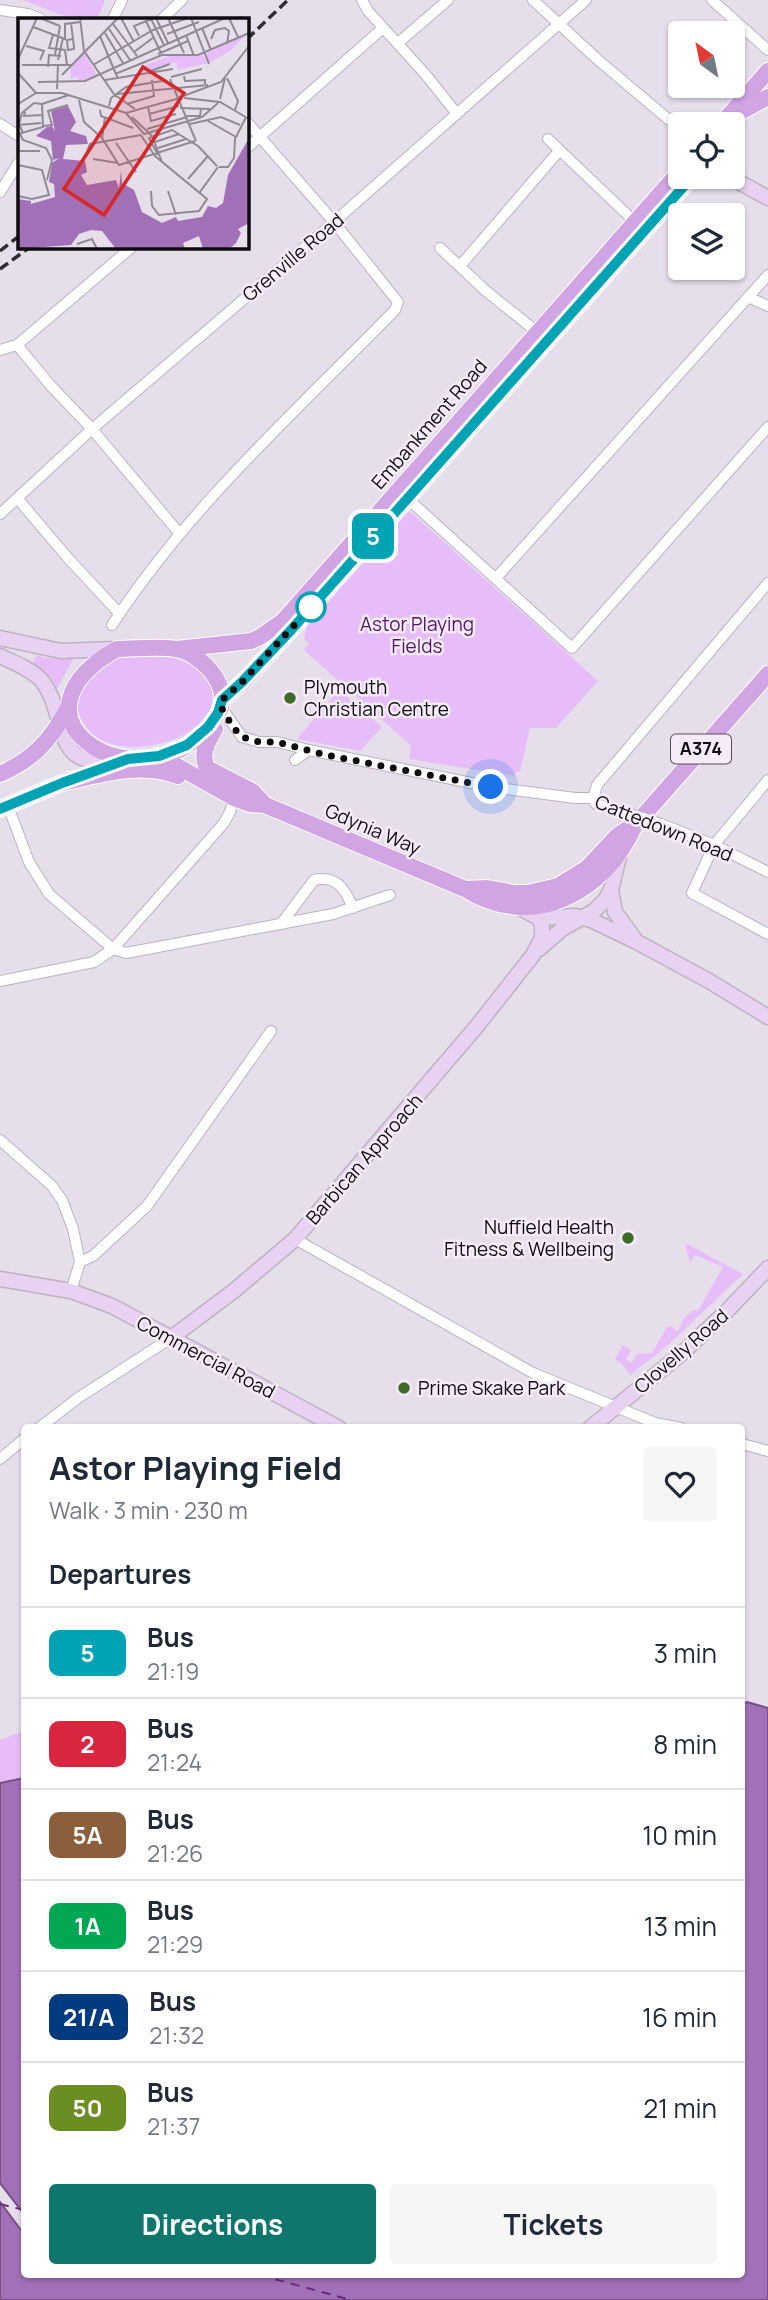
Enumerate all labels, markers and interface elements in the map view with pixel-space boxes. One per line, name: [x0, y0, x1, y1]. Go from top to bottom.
inset map: [18, 18, 248, 248]
north arrow: [668, 21, 746, 98]
map controls: [668, 21, 745, 280]
button: locate: [668, 112, 745, 189]
button: layers: [668, 203, 745, 280]
street label: Grenville Road: [237, 207, 349, 307]
street label: Embankment Road: [365, 354, 493, 494]
line badge: 5: [350, 513, 396, 559]
text: 5: [366, 519, 380, 552]
unlabelled marker: [296, 592, 326, 622]
park label: Astor Playing Fields: [360, 611, 474, 659]
place label: Plymouth Christian Centre: [304, 674, 449, 722]
marker: Plymouth Christian Centre: [282, 690, 298, 706]
road number: A374: [671, 734, 731, 764]
your location: [473, 769, 508, 804]
street label: Cattedown Road: [591, 789, 737, 867]
street label: Gdynia Way: [321, 797, 425, 861]
street label: Barbican Approach: [300, 1088, 428, 1230]
place label: Nuffield Health Fitness & Wellbeing: [444, 1214, 614, 1262]
marker: Nuffield Health Fitness & Wellbeing: [620, 1230, 636, 1246]
street label: Clovelly Road: [628, 1303, 734, 1399]
street label: Commercial Road: [132, 1310, 280, 1404]
place label: Prime Skake Park: [418, 1375, 566, 1401]
marker: Prime Skake Park: [396, 1380, 412, 1396]
text: Astor Playing Field: [49, 1445, 342, 1490]
button: heart: [643, 1447, 717, 1521]
text: Walk · 3 min · 230 m: [49, 1494, 248, 1526]
text: Departures: [49, 1556, 191, 1592]
text: Bus: [147, 1619, 194, 1655]
text: 3 min: [654, 1635, 717, 1671]
text: 5: [80, 1636, 95, 1669]
text: 21:19: [147, 1655, 199, 1687]
text: Bus: [147, 1710, 194, 1746]
text: 8 min: [653, 1726, 717, 1762]
text: 2: [80, 1727, 95, 1760]
text: 21:24: [147, 1746, 202, 1778]
text: Bus: [147, 1801, 194, 1837]
text: 10 min: [642, 1817, 717, 1853]
text: 5A: [72, 1818, 103, 1851]
text: 21:26: [147, 1837, 203, 1869]
text: Bus: [147, 1892, 194, 1928]
text: 13 min: [644, 1908, 717, 1944]
text: 1A: [74, 1909, 101, 1942]
text: 21:29: [147, 1928, 203, 1960]
text: Bus: [149, 1983, 196, 2019]
text: 16 min: [642, 1999, 717, 2035]
text: 21/A: [63, 2000, 114, 2033]
text: 21:32: [149, 2019, 204, 2051]
text: Bus: [147, 2074, 194, 2110]
text: 21 min: [643, 2090, 717, 2126]
text: 50: [73, 2091, 102, 2124]
text: 21:37: [147, 2110, 200, 2142]
button: Directions: [49, 2184, 376, 2264]
button: Tickets: [390, 2184, 717, 2264]

